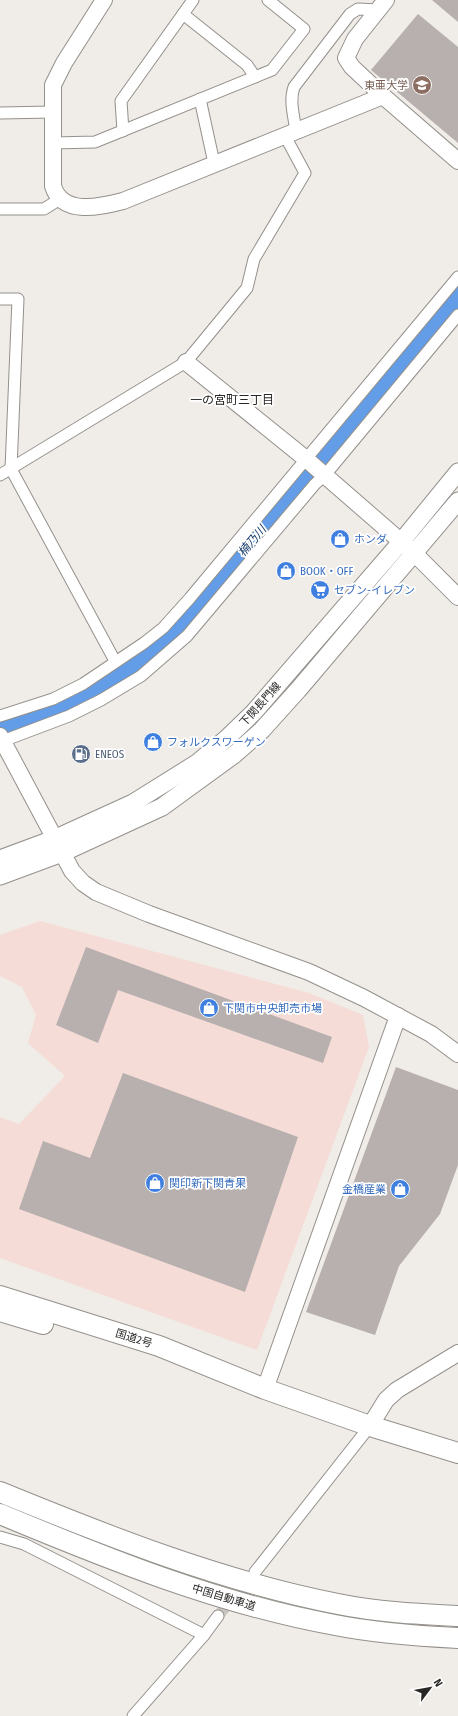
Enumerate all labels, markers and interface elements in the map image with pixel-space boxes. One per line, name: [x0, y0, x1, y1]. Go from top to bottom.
school or university icon: 東亜大学: [411, 74, 433, 96]
place label: 東亜大学: [364, 79, 408, 92]
district label: 一の宮町三丁目: [190, 393, 274, 407]
water label: 楠乃川: [235, 521, 270, 559]
shop icon: ホンダ: [329, 528, 351, 550]
place label: ホンダ: [354, 533, 387, 546]
shop icon: BOOK・OFF: [275, 560, 297, 582]
place label: BOOK・OFF: [300, 565, 353, 578]
supermarket icon: セブン-イレブン: [309, 579, 331, 601]
place label: セブン-イレブン: [334, 584, 415, 597]
street label: 下関長門線: [237, 680, 284, 729]
shop icon: フォルクスワーゲン: [142, 731, 164, 753]
place label: フォルクスワーゲン: [167, 736, 266, 749]
fuel station icon: ENEOS: [70, 743, 92, 765]
place label: ENEOS: [95, 748, 125, 761]
shop icon: 下関市中央卸売市場: [198, 997, 220, 1019]
place label: 下関市中央卸売市場: [223, 1002, 322, 1015]
shop icon: 関印新下関青果: [144, 1172, 166, 1194]
place label: 関印新下関青果: [169, 1177, 246, 1190]
shop icon: 金橋産業: [389, 1178, 411, 1200]
place label: 金橋産業: [342, 1183, 386, 1196]
street label: 国道2号: [114, 1327, 154, 1350]
street label: 中国自動車道: [190, 1582, 257, 1613]
north arrow: [410, 1668, 450, 1708]
text: N: [431, 1677, 445, 1689]

